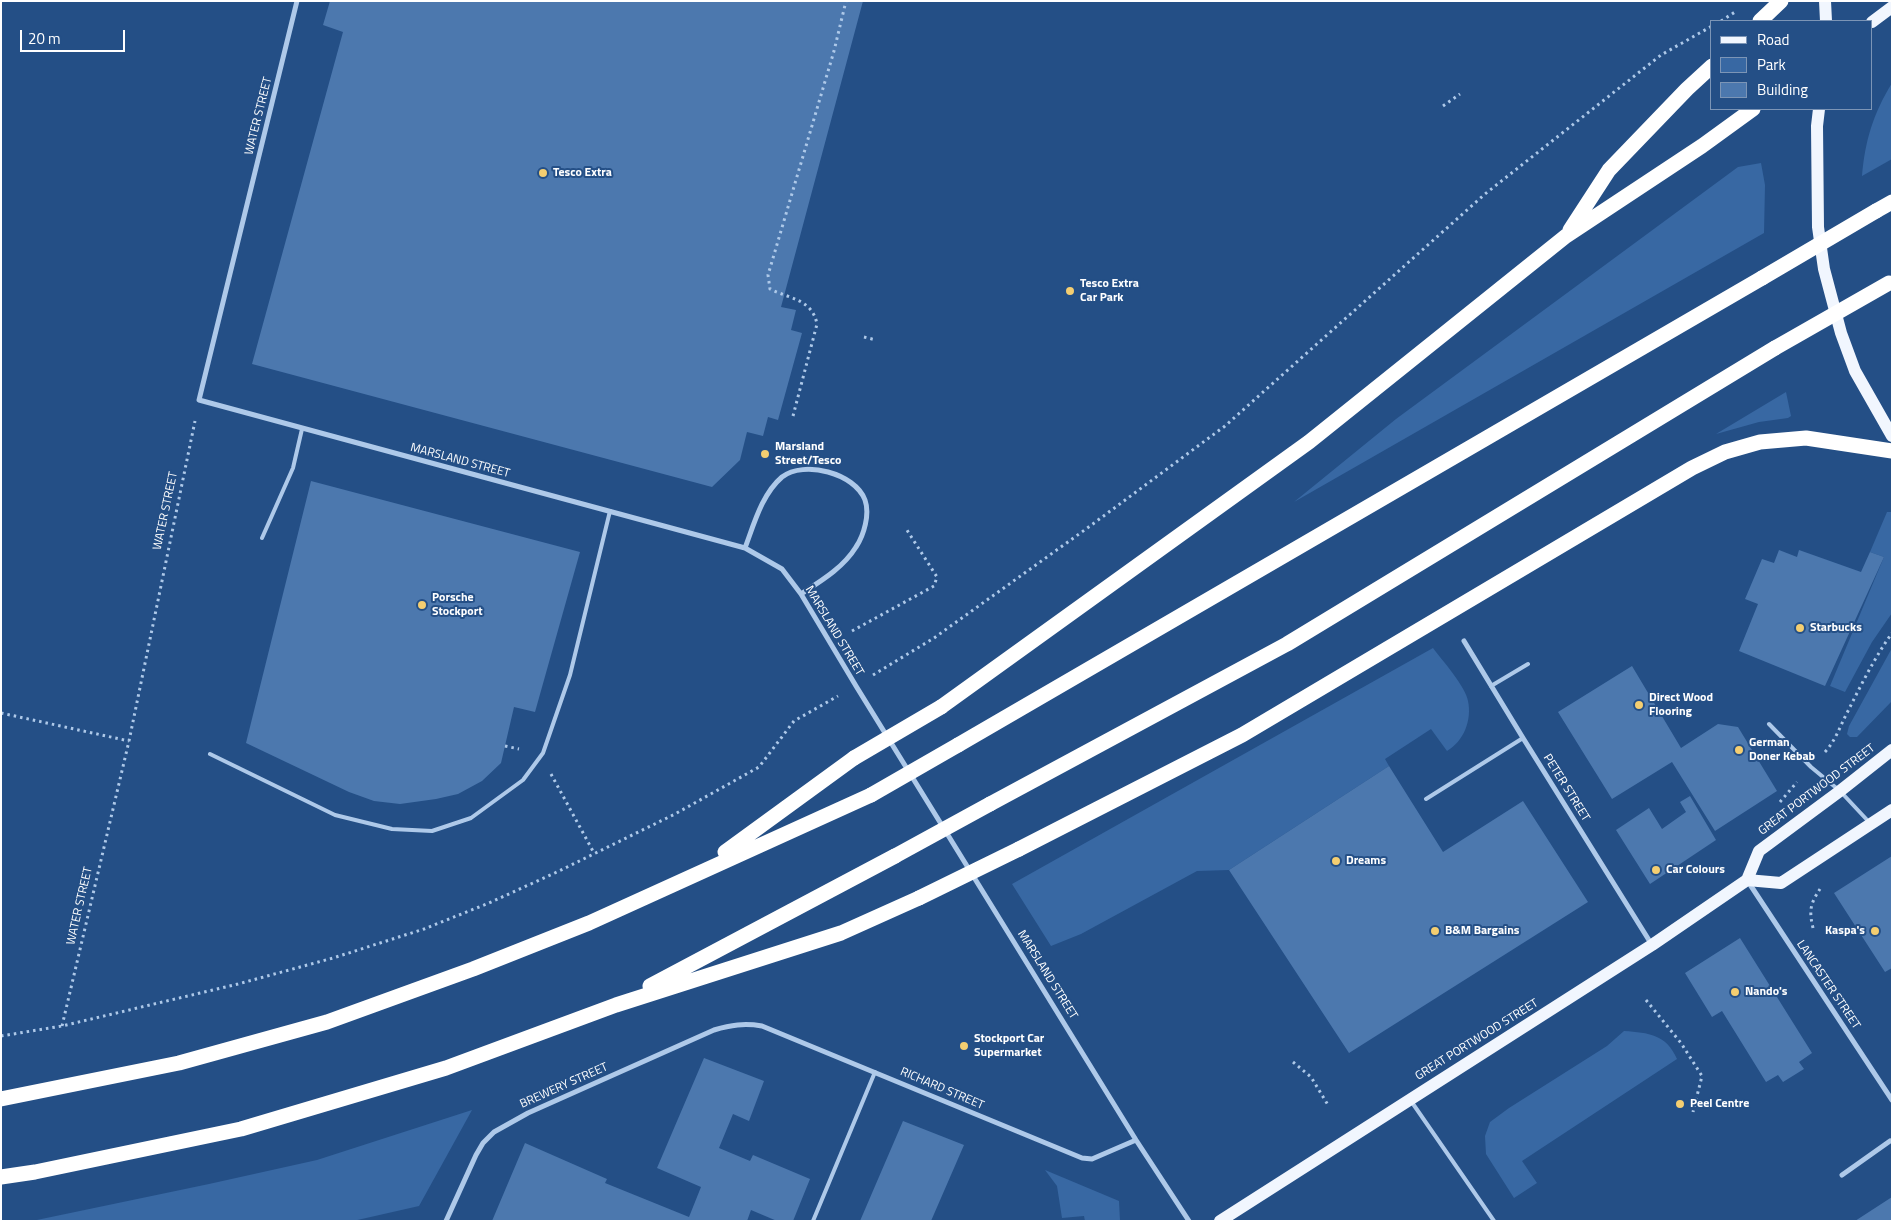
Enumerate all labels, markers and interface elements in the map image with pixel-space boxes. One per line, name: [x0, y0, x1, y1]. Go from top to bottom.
scale bar: [22, 20, 128, 52]
legend: [1710, 20, 1873, 110]
text: 20 m: [28, 27, 61, 50]
text: Road: [1757, 28, 1789, 51]
text: Park: [1757, 53, 1786, 76]
street label: WATER STREET: [242, 76, 276, 156]
text: Building: [1757, 78, 1808, 101]
place label: Tesco Extra: [553, 166, 612, 180]
marker: Tesco Extra: [537, 167, 549, 179]
place label: Tesco Extra Car Park: [1080, 277, 1139, 305]
marker: Tesco Extra Car Park: [1064, 285, 1076, 297]
place label: Marsland Street/Tesco: [775, 440, 841, 468]
street label: MARSLAND STREET: [409, 441, 511, 481]
marker: Marsland Street/Tesco: [759, 448, 771, 460]
street label: WATER STREET: [151, 471, 181, 551]
street label: MARSLAND STREET: [801, 583, 867, 679]
place label: Porsche Stockport: [432, 591, 482, 619]
marker: Porsche Stockport: [416, 599, 428, 611]
place label: Starbucks: [1810, 621, 1862, 635]
marker: Starbucks: [1794, 622, 1806, 634]
place label: Direct Wood Flooring: [1649, 691, 1713, 719]
marker: Direct Wood Flooring: [1633, 699, 1645, 711]
place label: German Doner Kebab: [1749, 736, 1815, 764]
street label: GREAT PORTWOOD STREET: [1756, 741, 1878, 839]
marker: German Doner Kebab: [1733, 744, 1745, 756]
street label: PETER STREET: [1540, 752, 1592, 824]
place label: Dreams: [1346, 854, 1386, 868]
marker: Dreams: [1330, 855, 1342, 867]
place label: Car Colours: [1666, 863, 1725, 877]
marker: Car Colours: [1650, 864, 1662, 876]
street label: WATER STREET: [64, 866, 96, 946]
place label: B&M Bargains: [1445, 924, 1519, 938]
place label: Kaspa's: [1825, 924, 1865, 938]
marker: B&M Bargains: [1429, 925, 1441, 937]
marker: Kaspa's: [1869, 925, 1881, 937]
street label: MARSLAND STREET: [1014, 928, 1080, 1022]
street label: LANCASTER STREET: [1793, 938, 1863, 1032]
place label: Nando's: [1745, 985, 1787, 999]
marker: Nando's: [1729, 986, 1741, 998]
street label: GREAT PORTWOOD STREET: [1413, 996, 1541, 1084]
place label: Stockport Car Supermarket: [974, 1032, 1044, 1060]
marker: Stockport Car Supermarket: [958, 1040, 970, 1052]
street label: BREWERY STREET: [518, 1060, 610, 1112]
street label: RICHARD STREET: [898, 1065, 986, 1113]
place label: Peel Centre: [1690, 1097, 1749, 1111]
marker: Peel Centre: [1674, 1098, 1686, 1110]

